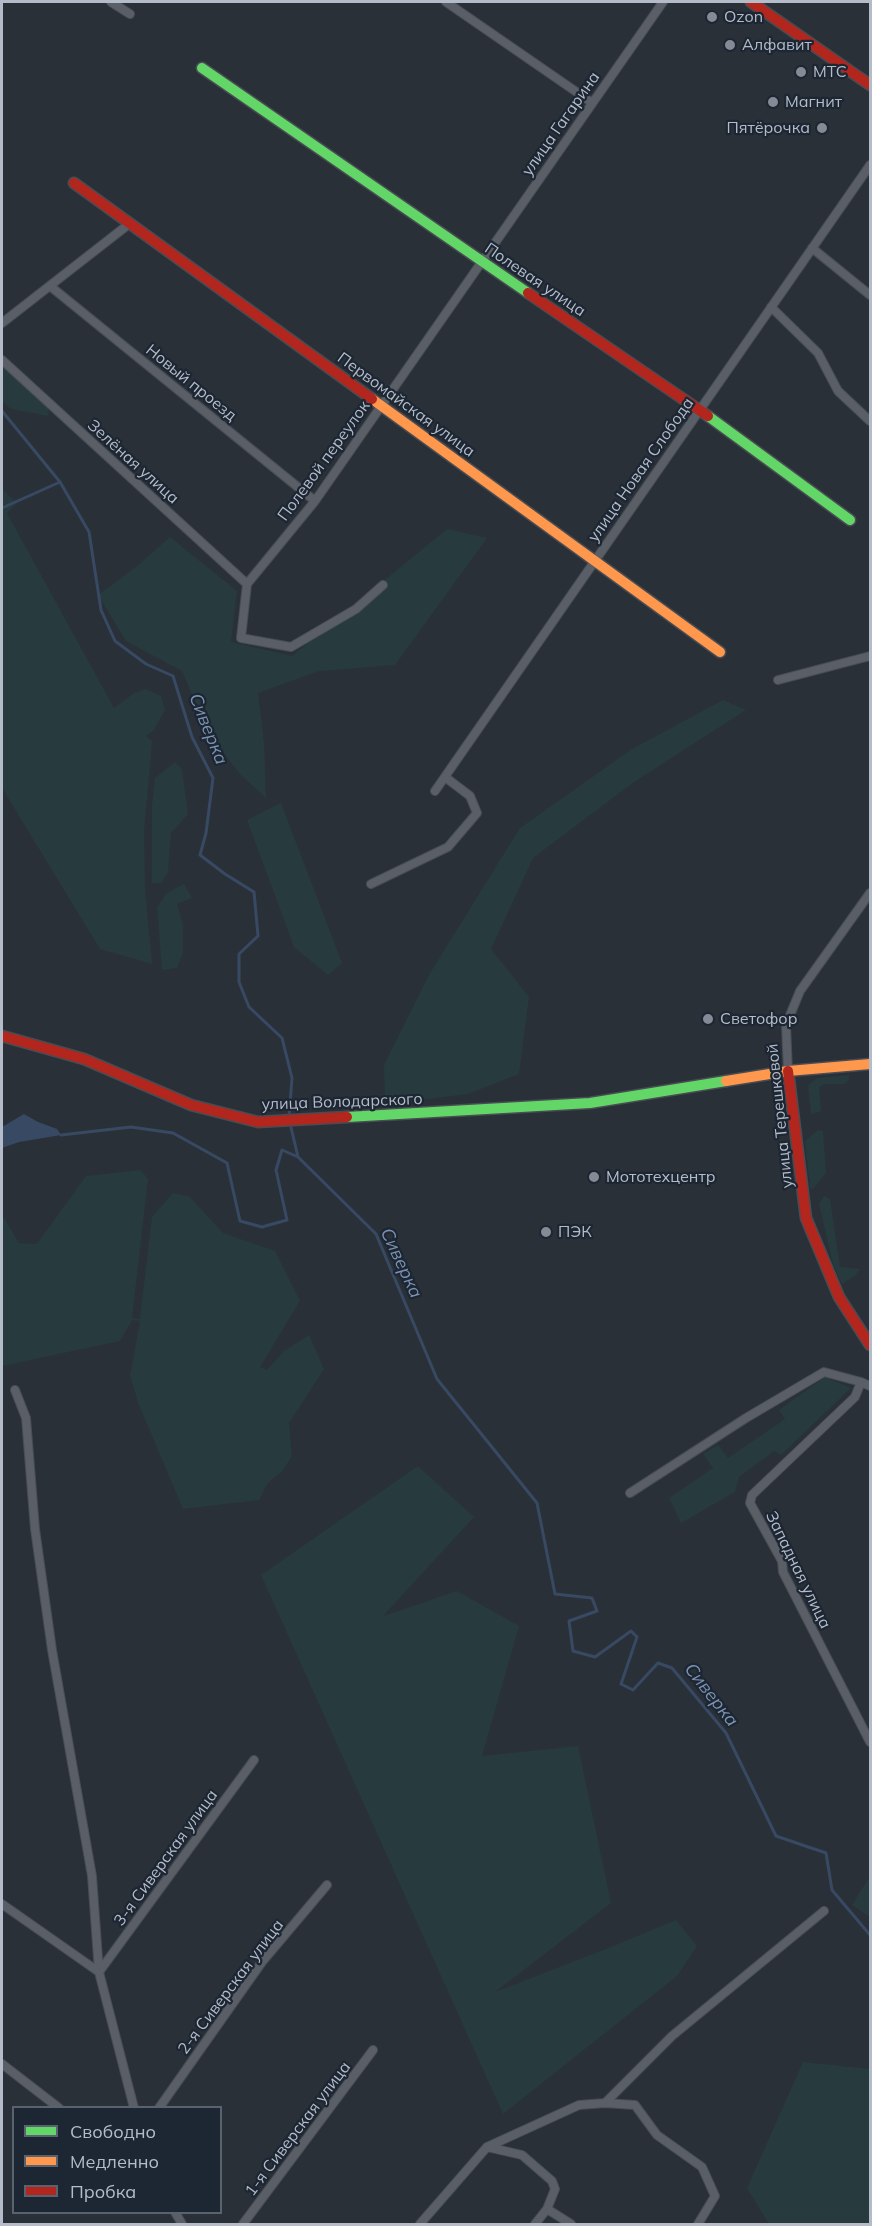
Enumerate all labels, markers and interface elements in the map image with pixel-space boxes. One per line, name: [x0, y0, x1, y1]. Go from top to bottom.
place label: Ozon: [724, 7, 763, 27]
marker: Ozon: [705, 10, 719, 24]
place label: Алфавит: [742, 35, 812, 55]
marker: Алфавит: [723, 38, 737, 52]
place label: МТС: [813, 62, 847, 82]
marker: МТС: [794, 65, 808, 79]
street label: улица Гагарина: [518, 68, 604, 180]
place label: Магнит: [785, 92, 842, 112]
marker: Магнит: [766, 95, 780, 109]
place label: Пятёрочка: [726, 118, 810, 138]
marker: Пятёрочка: [815, 121, 829, 135]
street label: Полевая улица: [481, 239, 589, 321]
street label: Новый проезд: [142, 340, 240, 426]
street label: Первомайская улица: [334, 349, 478, 461]
street label: улица Новая Слобода: [584, 394, 698, 546]
street label: Полевой переулок: [274, 397, 374, 525]
street label: Зелёная улица: [83, 416, 183, 508]
water label: Сиверка: [184, 690, 232, 768]
place label: Светофор: [720, 1009, 797, 1029]
marker: Светофор: [701, 1012, 715, 1026]
street label: улица Терешковой: [763, 1043, 797, 1189]
street label: улица Володарского: [261, 1090, 423, 1114]
place label: Мототехцентр: [606, 1167, 715, 1187]
marker: Мототехцентр: [587, 1170, 601, 1184]
place label: ПЭК: [558, 1222, 592, 1242]
water label: Сиверка: [375, 1225, 427, 1301]
marker: ПЭК: [539, 1225, 553, 1239]
street label: Западная улица: [761, 1508, 835, 1632]
water label: Сиверка: [680, 1659, 742, 1731]
street label: 3-я Сиверская улица: [110, 1786, 222, 1930]
street label: 2-я Сиверская улица: [174, 1916, 288, 2058]
street label: 1-я Сиверская улица: [241, 2058, 355, 2200]
legend: [12, 2106, 222, 2214]
text: Свободно: [70, 2120, 156, 2143]
text: Медленно: [70, 2150, 159, 2173]
text: Пробка: [70, 2180, 136, 2203]

